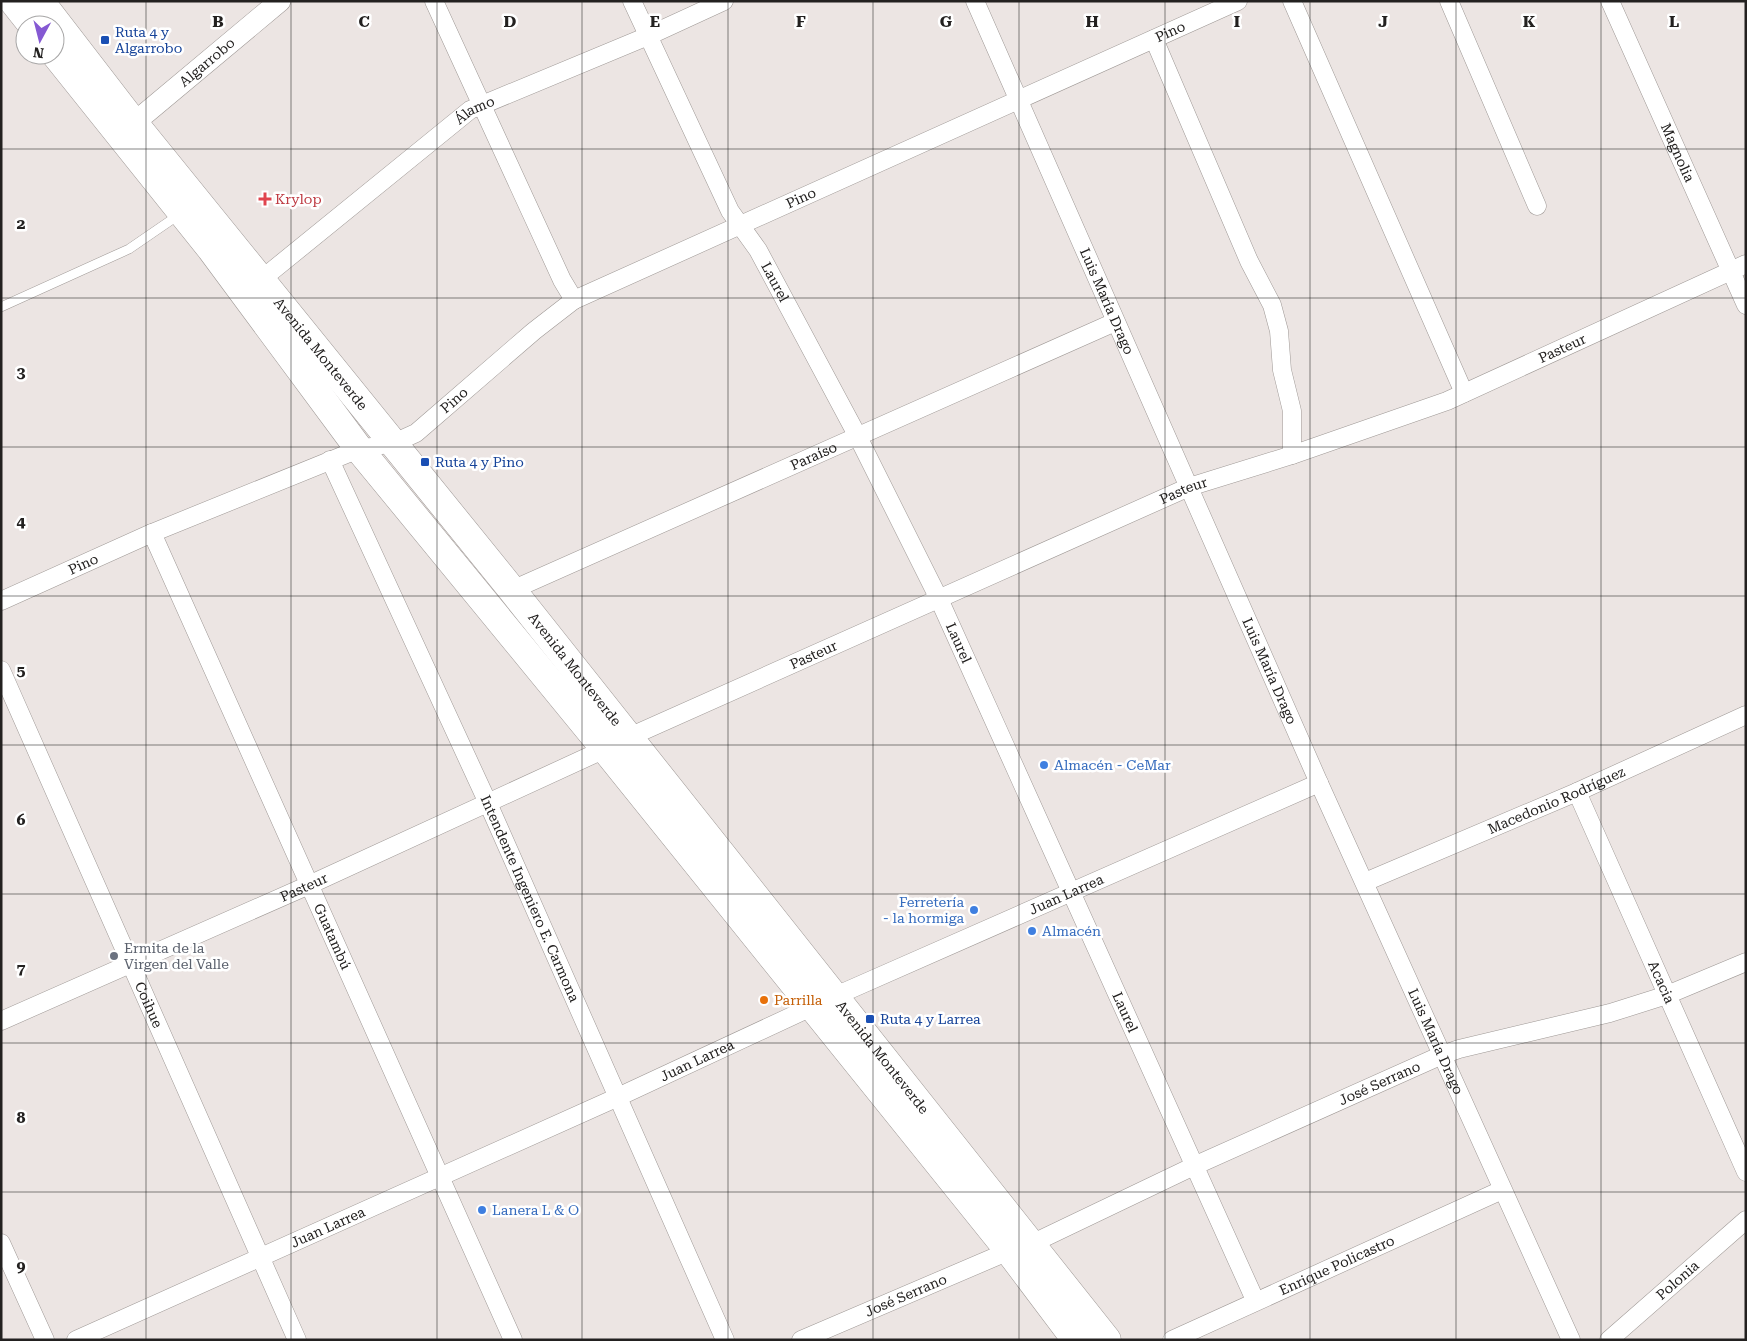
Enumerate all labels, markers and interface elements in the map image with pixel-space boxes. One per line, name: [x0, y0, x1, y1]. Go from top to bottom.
text: B: [212, 12, 224, 31]
text: C: [358, 12, 370, 31]
text: D: [504, 12, 517, 31]
text: E: [650, 12, 660, 31]
text: F: [796, 12, 806, 31]
text: G: [940, 12, 953, 31]
text: H: [1085, 12, 1099, 31]
text: I: [1234, 12, 1240, 31]
text: J: [1378, 12, 1388, 31]
text: K: [1523, 12, 1536, 31]
text: L: [1669, 12, 1679, 31]
north arrow: [15, 15, 65, 65]
street label: Pino: [1153, 18, 1188, 45]
place label: Ruta 4 y Algarrobo: [115, 24, 182, 56]
marker: Ruta 4 y Algarrobo: [99, 34, 111, 46]
street label: Algarrobo: [176, 34, 238, 90]
text: N: [32, 44, 45, 62]
street label: Álamo: [451, 93, 497, 127]
street label: Magnolia: [1658, 121, 1698, 185]
street label: Pino: [783, 184, 818, 212]
place label: Krylop: [275, 191, 322, 207]
marker: Krylop: [259, 193, 271, 205]
text: 2: [17, 214, 26, 233]
street label: Luis María Drago: [1077, 246, 1137, 357]
street label: Laurel: [758, 259, 793, 305]
street label: Avenida Monteverde: [271, 294, 371, 413]
street label: Pasteur: [1536, 330, 1588, 366]
text: 3: [17, 363, 26, 382]
street label: Pino: [437, 384, 471, 416]
street label: Paraíso: [788, 439, 839, 473]
place label: Ruta 4 y Pino: [435, 454, 524, 470]
marker: Ruta 4 y Pino: [419, 456, 431, 468]
street label: Pasteur: [1157, 474, 1209, 507]
text: 4: [17, 512, 26, 531]
street label: Pino: [66, 550, 101, 578]
street label: Avenida Monteverde: [525, 610, 625, 729]
street label: Luis María Drago: [1239, 615, 1300, 727]
street label: Laurel: [943, 620, 975, 666]
street label: Pasteur: [787, 637, 840, 672]
text: 5: [17, 661, 26, 680]
place label: Almacén - CeMar: [1054, 757, 1171, 773]
marker: Almacén - CeMar: [1038, 759, 1050, 771]
street label: Macedonio Rodríguez: [1485, 763, 1628, 837]
street label: Intendente Ingeniero E. Carmona: [477, 793, 583, 1005]
text: 6: [17, 810, 26, 829]
street label: Pasteur: [278, 870, 330, 905]
street label: Juan Larrea: [1027, 871, 1106, 918]
place label: Ferretería - la hormiga: [883, 894, 964, 926]
street label: Guatambú: [311, 901, 354, 972]
marker: Ferretería - la hormiga: [968, 904, 980, 916]
place label: Almacén: [1042, 923, 1101, 939]
marker: Almacén: [1026, 925, 1038, 937]
place label: Ermita de la Virgen del Valle: [124, 940, 229, 972]
marker: Ermita de la Virgen del Valle: [108, 950, 120, 962]
street label: Acacia: [1645, 958, 1678, 1006]
text: 7: [17, 959, 26, 978]
street label: Coihue: [132, 979, 166, 1030]
street label: Luis María Drago: [1405, 986, 1467, 1097]
street label: Laurel: [1109, 989, 1142, 1035]
place label: Parrilla: [774, 992, 823, 1008]
marker: Parrilla: [758, 994, 770, 1006]
street label: Avenida Monteverde: [833, 997, 932, 1117]
place label: Ruta 4 y Larrea: [880, 1011, 981, 1027]
marker: Ruta 4 y Larrea: [864, 1013, 876, 1025]
street label: Juan Larrea: [657, 1036, 737, 1084]
street label: José Serrano: [1336, 1058, 1422, 1108]
text: 8: [17, 1108, 26, 1127]
place label: Lanera L & O: [492, 1202, 579, 1218]
street label: Juan Larrea: [288, 1203, 368, 1251]
marker: Lanera L & O: [476, 1204, 488, 1216]
street label: Enrique Policastro: [1277, 1232, 1397, 1298]
text: 9: [17, 1257, 26, 1276]
street label: Polonia: [1653, 1257, 1702, 1303]
street label: José Serrano: [862, 1271, 949, 1320]

